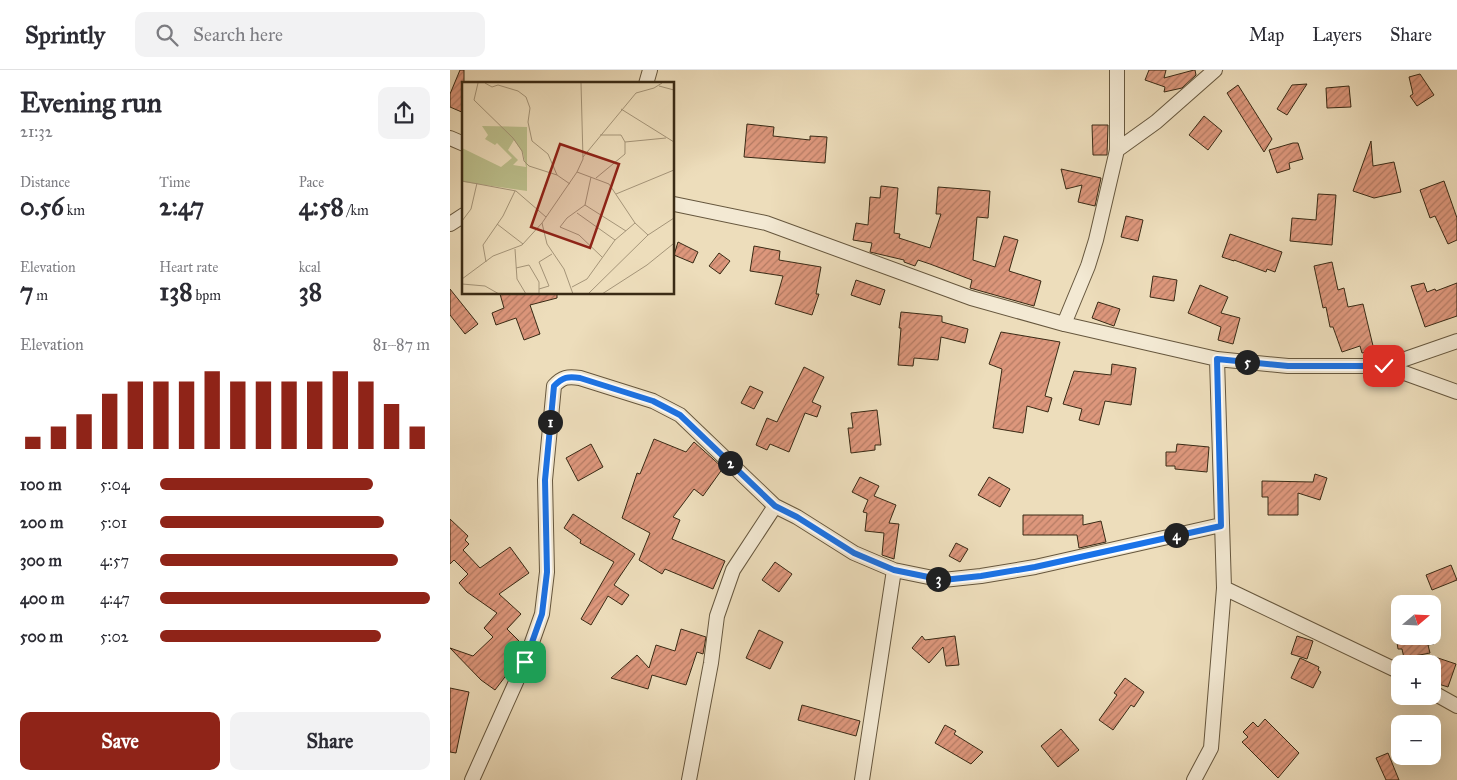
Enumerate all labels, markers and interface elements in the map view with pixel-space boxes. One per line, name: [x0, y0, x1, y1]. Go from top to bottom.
search box: [135, 12, 485, 57]
text: Sprintly: [25, 20, 105, 50]
icon: search: [153, 21, 181, 49]
text: Search here: [193, 23, 283, 46]
text: Map: [1249, 24, 1284, 46]
text: Layers: [1312, 24, 1362, 46]
text: Share: [1390, 24, 1432, 46]
inset map: [462, 82, 675, 295]
text: Evening run: [20, 85, 162, 120]
button: share: [378, 87, 430, 139]
text: 21:32: [20, 122, 53, 141]
text: Distance: [20, 174, 70, 191]
text: Time: [159, 174, 190, 191]
text: Pace: [299, 174, 324, 191]
text: 0.56: [20, 191, 64, 222]
text: 2:47: [159, 191, 204, 222]
text: 4:58: [299, 191, 344, 222]
text: km: [64, 202, 85, 219]
text: /km: [344, 202, 369, 219]
text: Elevation: [20, 259, 76, 276]
text: Heart rate: [159, 259, 218, 276]
text: kcal: [299, 259, 321, 276]
text: 7: [20, 276, 33, 307]
text: 138: [159, 276, 193, 307]
text: 38: [299, 276, 322, 307]
text: m: [33, 287, 48, 304]
text: bpm: [193, 287, 221, 304]
text: Elevation: [20, 335, 84, 354]
text: 81–87 m: [373, 335, 430, 354]
pin: [1363, 345, 1405, 387]
pin: 5: [1234, 350, 1260, 374]
icon: check: [1370, 352, 1398, 380]
text: 5: [1244, 354, 1251, 371]
pin: 1: [538, 410, 562, 434]
text: 1: [548, 414, 553, 431]
pin: 2: [718, 450, 742, 476]
text: 2: [727, 455, 734, 472]
text: 100 m: [20, 475, 62, 494]
text: 5:04: [100, 475, 130, 494]
text: 200 m: [20, 513, 63, 532]
text: 5:01: [100, 513, 127, 532]
pin: 4: [1164, 522, 1188, 548]
text: 4: [1173, 527, 1180, 544]
text: 300 m: [20, 551, 62, 570]
text: 4:57: [100, 551, 129, 570]
pin: 3: [926, 566, 950, 592]
text: 3: [936, 571, 941, 588]
text: 400 m: [20, 589, 64, 608]
text: 4:47: [100, 589, 130, 608]
north arrow: [1391, 595, 1441, 645]
map controls: [1391, 595, 1441, 765]
text: 500 m: [20, 627, 63, 646]
text: 5:02: [100, 627, 129, 646]
pin: [504, 641, 546, 683]
icon: arrive: [511, 648, 539, 676]
button: +: [1391, 655, 1441, 705]
button: Save: [20, 712, 220, 770]
button: Share: [230, 712, 430, 770]
button: −: [1391, 715, 1441, 765]

